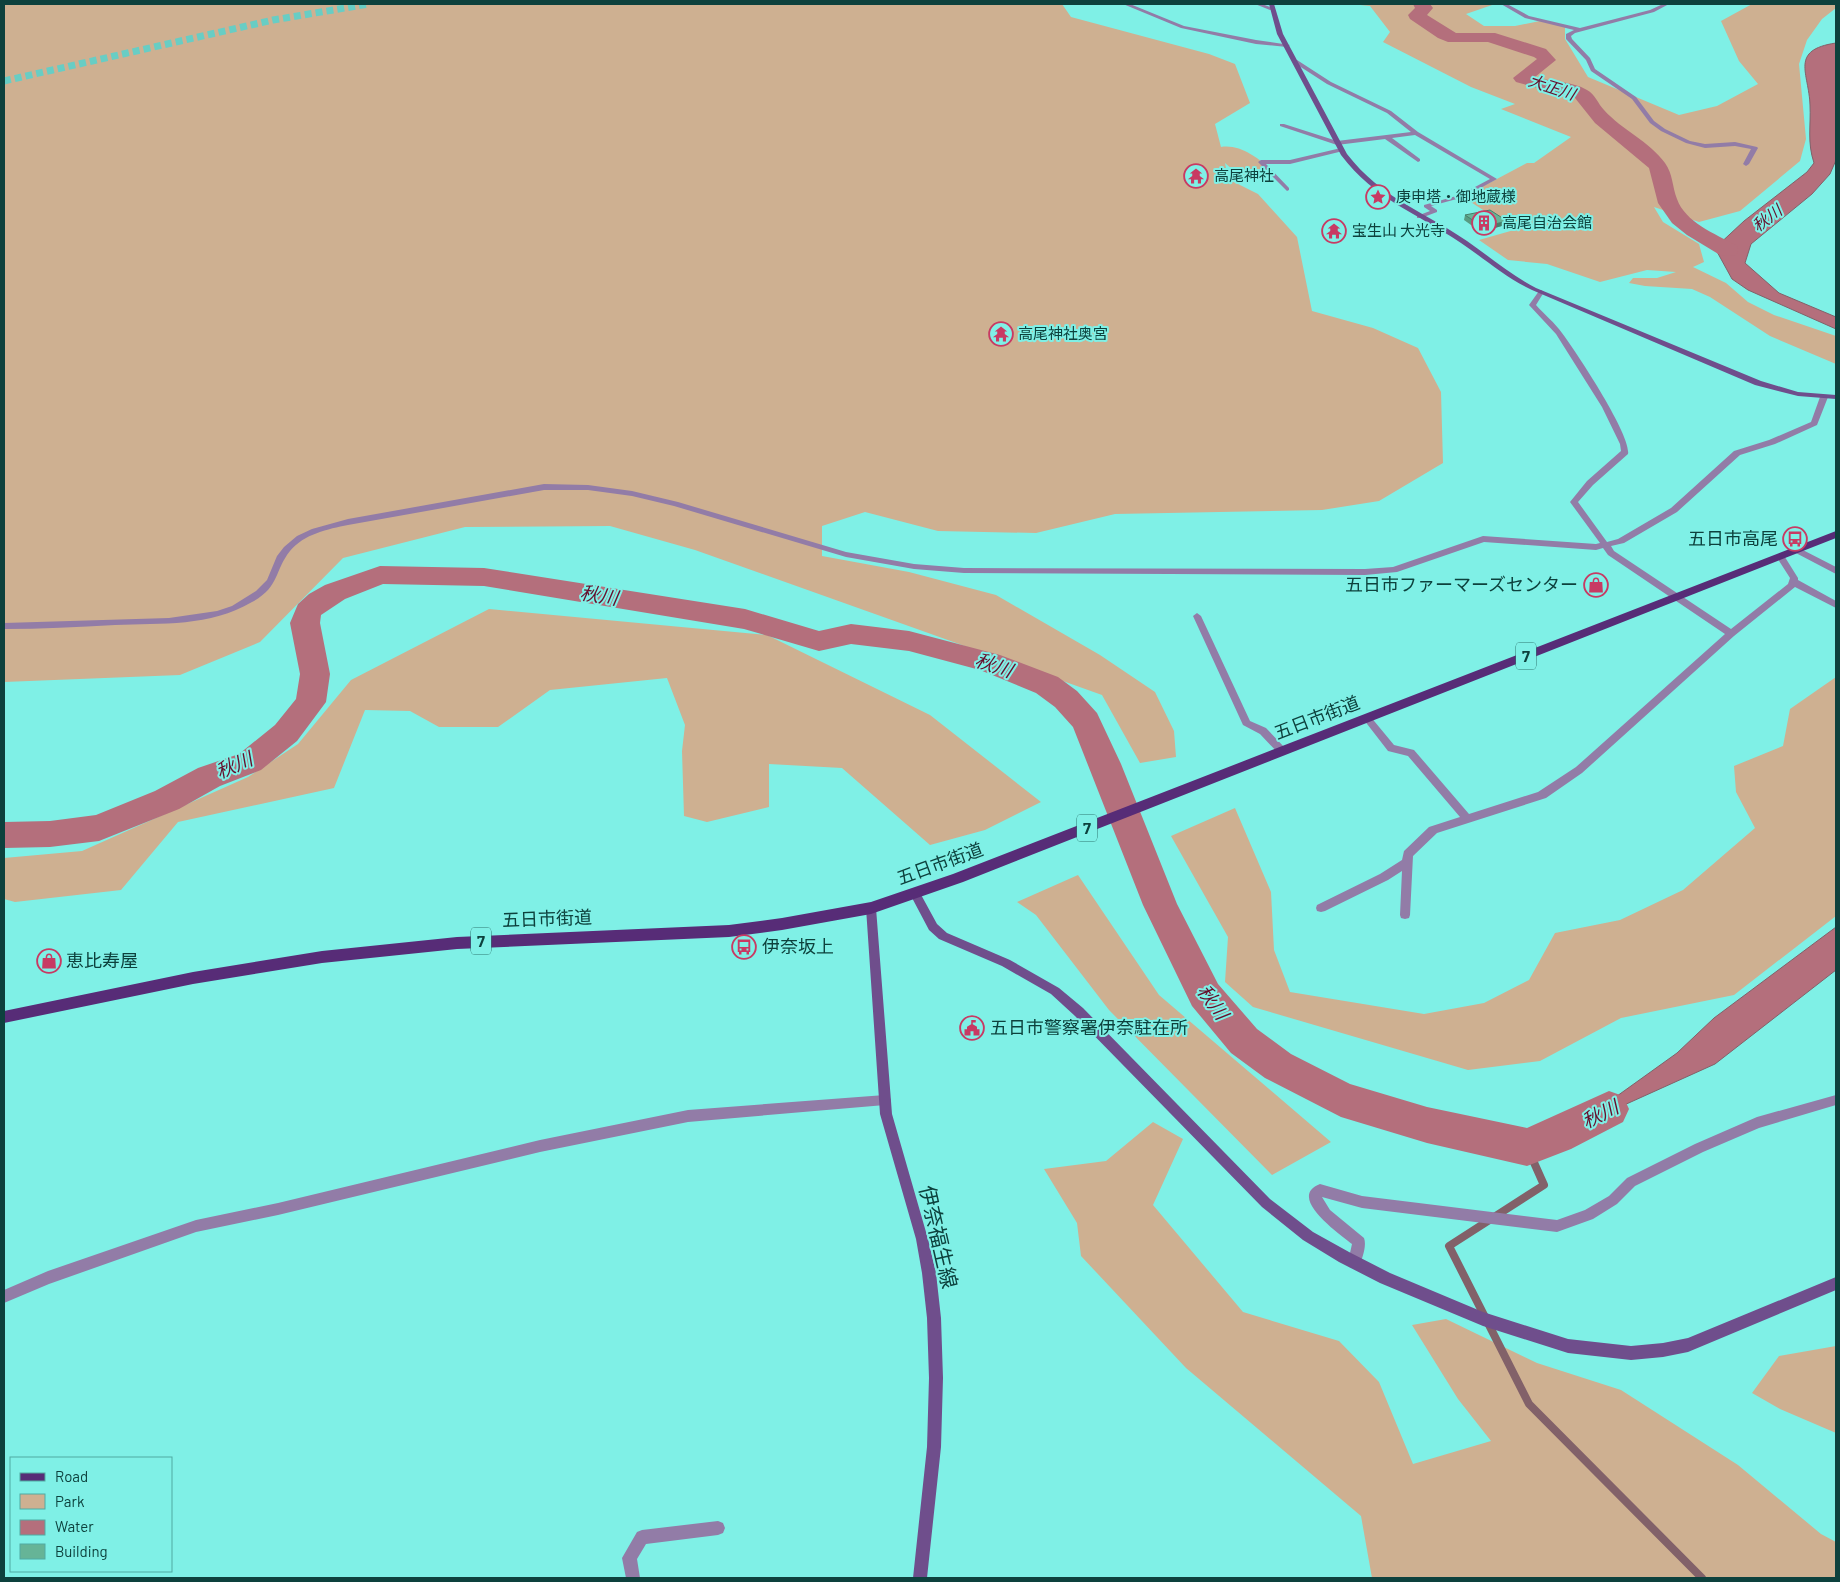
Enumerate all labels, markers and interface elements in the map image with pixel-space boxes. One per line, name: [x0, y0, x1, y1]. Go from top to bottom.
water label: 大正川: [1526, 70, 1580, 104]
temple icon: 高尾神社: [1183, 163, 1209, 189]
place label: 高尾神社: [1214, 166, 1274, 184]
place icon: 庚申塔・御地蔵様: [1365, 184, 1391, 210]
place label: 庚申塔・御地蔵様: [1396, 187, 1516, 205]
water label: 秋川: [1748, 199, 1787, 235]
building icon: 高尾自治会館: [1471, 210, 1497, 236]
place label: 高尾自治会館: [1502, 213, 1592, 231]
temple icon: 宝生山 大光寺: [1321, 218, 1347, 244]
place label: 宝生山 大光寺: [1352, 221, 1445, 239]
temple icon: 高尾神社奥宮: [988, 321, 1014, 347]
place label: 高尾神社奥宮: [1018, 324, 1108, 342]
bus stop icon: 五日市高尾: [1782, 526, 1808, 552]
place label: 五日市高尾: [1688, 527, 1778, 549]
shop icon: 五日市ファーマーズセンター: [1583, 572, 1609, 598]
place label: 五日市ファーマーズセンター: [1345, 573, 1578, 595]
water label: 秋川: [579, 580, 622, 609]
road number: 7: [1516, 642, 1536, 669]
water label: 秋川: [972, 647, 1018, 682]
street label: 五日市街道: [1271, 691, 1363, 743]
water label: 秋川: [212, 745, 258, 783]
road number: 7: [1077, 814, 1097, 841]
street label: 五日市街道: [894, 837, 986, 889]
street label: 五日市街道: [502, 905, 592, 931]
road number: 7: [471, 928, 491, 954]
bus stop icon: 伊奈坂上: [731, 934, 757, 960]
place label: 伊奈坂上: [762, 935, 834, 957]
shop icon: 恵比寿屋: [36, 948, 62, 974]
place label: 恵比寿屋: [66, 949, 138, 971]
water label: 秋川: [1193, 980, 1235, 1025]
public building icon: 五日市警察署伊奈駐在所: [959, 1015, 985, 1041]
place label: 五日市警察署伊奈駐在所: [990, 1016, 1188, 1038]
water label: 秋川: [1578, 1094, 1624, 1132]
street label: 伊奈福生線: [915, 1183, 963, 1291]
legend: [10, 1457, 172, 1572]
text: Road: [55, 1467, 88, 1485]
text: Park: [55, 1492, 85, 1510]
text: Water: [55, 1517, 94, 1535]
text: Building: [55, 1542, 108, 1560]

